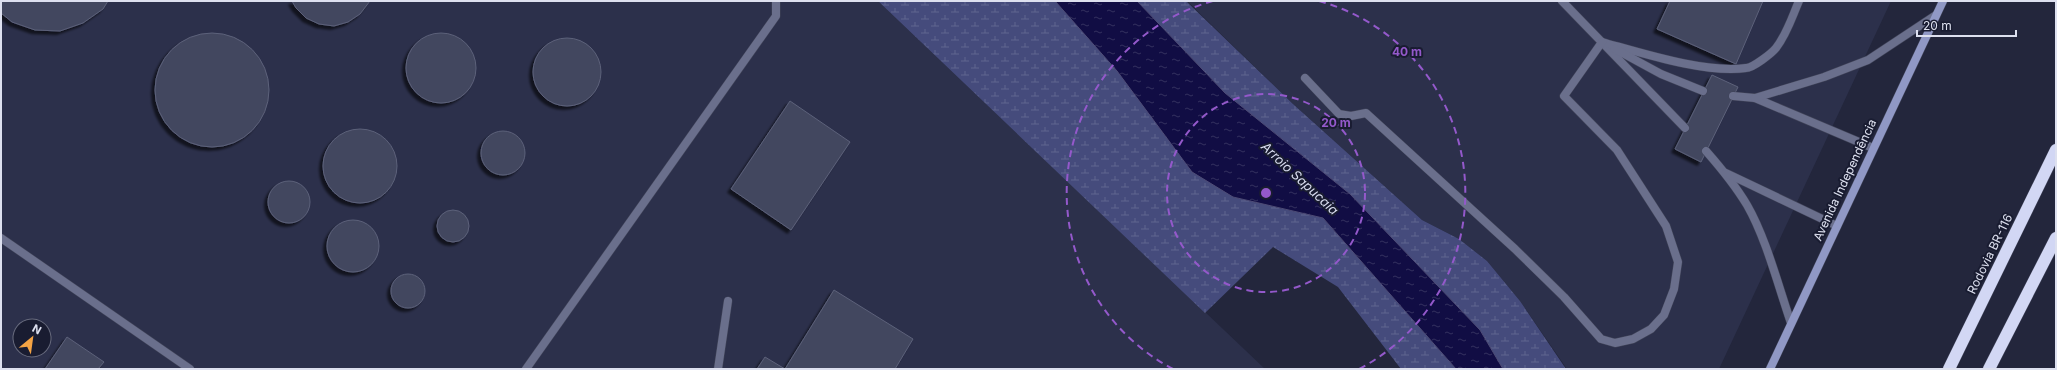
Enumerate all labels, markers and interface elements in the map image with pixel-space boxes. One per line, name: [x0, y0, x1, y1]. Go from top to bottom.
scale bar: [1917, 12, 2016, 38]
text: 20 m: [1923, 18, 1952, 33]
text: 40 m: [1392, 44, 1422, 59]
text: 20 m: [1321, 115, 1351, 130]
street label: Avenida Independência: [1810, 117, 1879, 243]
water label: Arroio Sapucaia: [1257, 137, 1342, 218]
centre of rings: [1259, 186, 1273, 200]
street label: Rodovia BR-116: [1964, 211, 2015, 296]
north arrow: [12, 318, 52, 358]
text: N: [30, 321, 44, 337]

